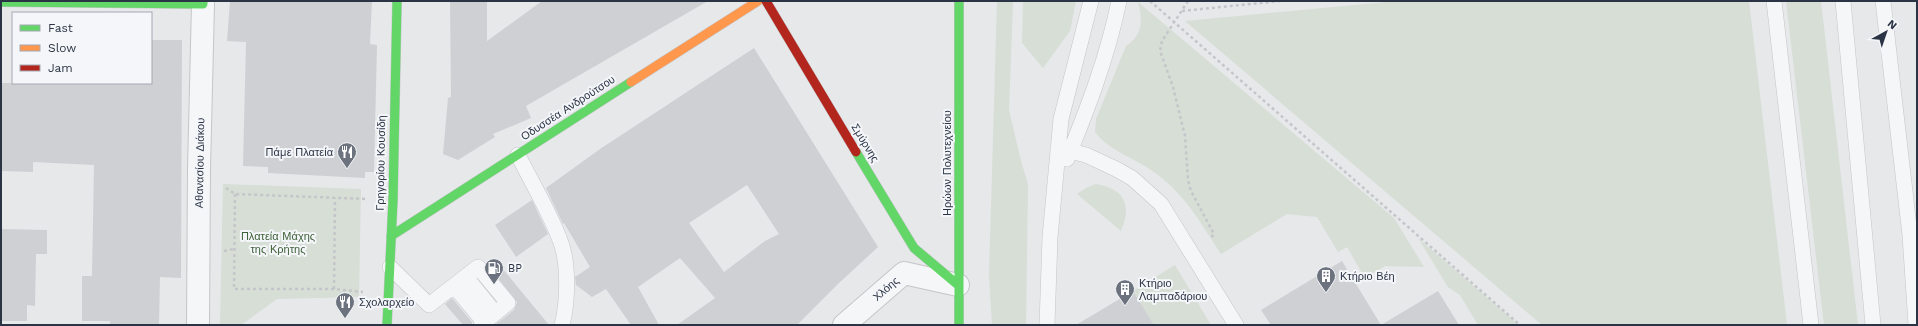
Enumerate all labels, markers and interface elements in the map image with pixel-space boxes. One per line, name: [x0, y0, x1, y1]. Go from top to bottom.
legend: [12, 12, 152, 84]
north arrow: [1866, 12, 1906, 52]
text: N: [1885, 17, 1899, 32]
text: Fast: [48, 21, 73, 35]
text: Slow: [48, 41, 76, 55]
text: Jam: [48, 61, 73, 75]
street label: Οδυσσέα Ανδρούτσου: [519, 73, 617, 143]
street label: Ηρώων Πολυτεχνείου: [941, 110, 954, 216]
street label: Γρηγορίου Κουσίδη: [374, 115, 388, 211]
street label: Αθανασίου Διάκου: [193, 118, 207, 208]
street label: Σμύρνης: [848, 121, 882, 165]
restaurant icon: Πάμε Πλατεία: [336, 141, 358, 169]
place label: Πάμε Πλατεία: [266, 146, 334, 159]
park label: Πλατεία Μάχης της Κρήτης: [241, 230, 315, 256]
fuel station icon: BP: [483, 257, 505, 285]
place label: BP: [508, 262, 522, 275]
building icon: Κτήριο Βέη: [1315, 265, 1337, 293]
place label: Κτήριο Βέη: [1340, 270, 1395, 283]
street label: Χλόης: [870, 274, 902, 304]
place label: Κτήριο Λαμπαδάριου: [1139, 277, 1207, 303]
building icon: Κτήριο Λαμπαδάριου: [1114, 278, 1136, 306]
restaurant icon: Σχολαρχείο: [334, 291, 356, 319]
place label: Σχολαρχείο: [359, 296, 414, 309]

